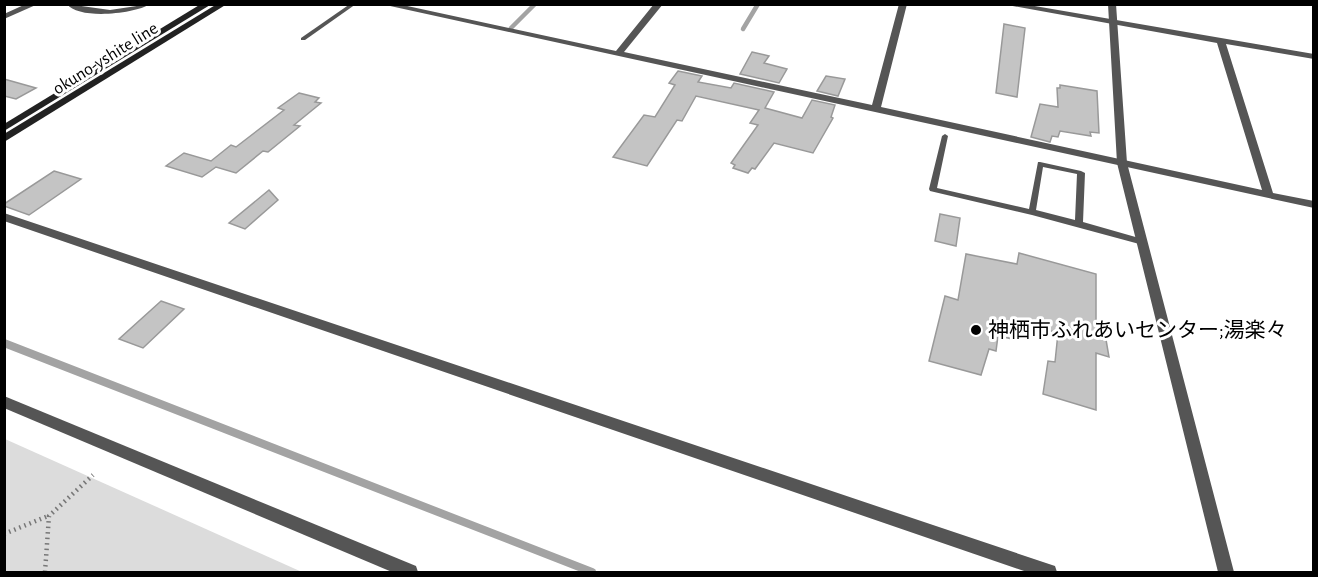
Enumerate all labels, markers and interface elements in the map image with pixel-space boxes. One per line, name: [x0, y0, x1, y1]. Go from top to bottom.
street label: okuno-yshite line: [50, 19, 161, 98]
place label: 神栖市ふれあいセンター;湯楽々: [988, 319, 1287, 341]
marker: 神栖市ふれあいセンター;湯楽々: [969, 323, 983, 337]

